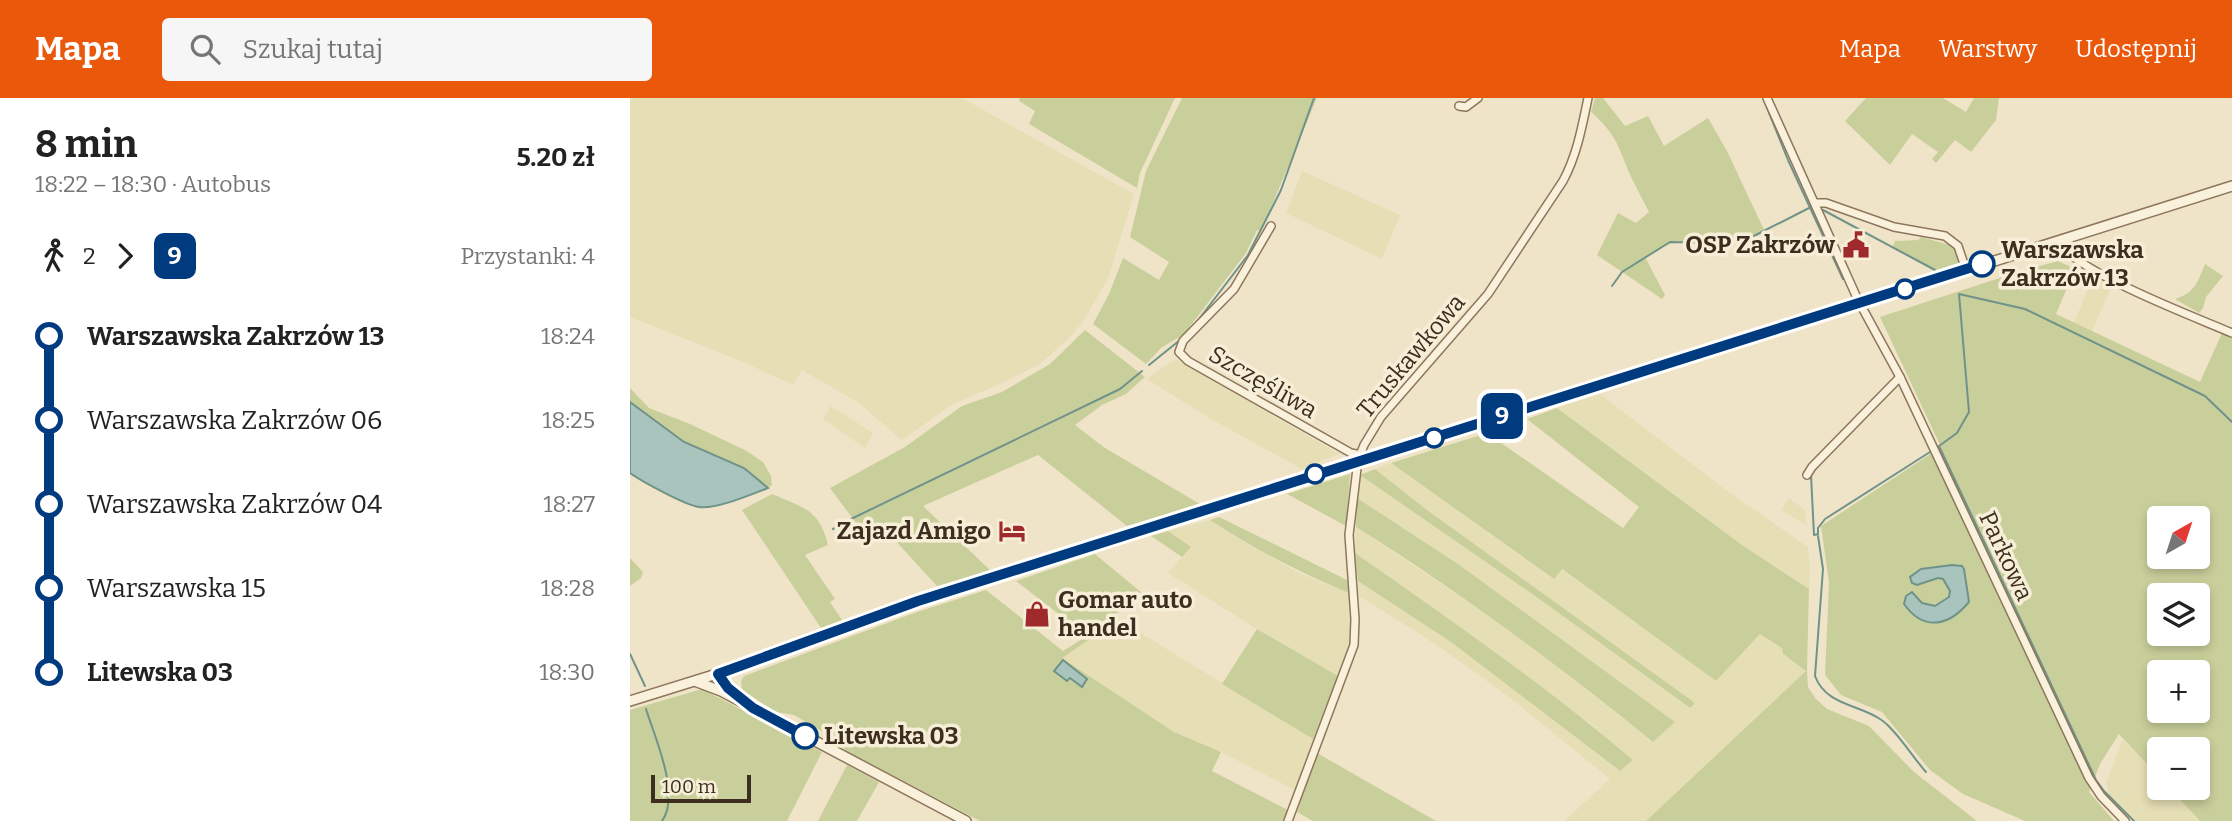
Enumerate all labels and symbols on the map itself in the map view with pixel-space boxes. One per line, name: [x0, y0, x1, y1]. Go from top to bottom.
public building icon: OSP Zakrzów: [1841, 230, 1871, 260]
place label: OSP Zakrzów: [1685, 231, 1836, 259]
place label: Warszawska Zakrzów 13: [2001, 236, 2144, 292]
marker: Warszawska Zakrzów 13: [1969, 251, 1995, 277]
unlabelled marker: [1895, 279, 1915, 299]
street label: Truskawkowa: [1351, 289, 1471, 423]
street label: Szczęśliwa: [1204, 340, 1322, 424]
line badge: 9: [1479, 393, 1525, 439]
unlabelled marker: [1424, 428, 1444, 448]
unlabelled marker: [1305, 464, 1325, 484]
north arrow: [2147, 506, 2210, 569]
street label: Parkowa: [1973, 507, 2039, 605]
hotel icon: Zajazd Amigo: [997, 516, 1027, 546]
place label: Zajazd Amigo: [837, 517, 991, 545]
place label: Gomar auto handel: [1058, 586, 1193, 642]
shop icon: Gomar auto handel: [1022, 599, 1052, 629]
place label: Litewska 03: [824, 722, 959, 750]
marker: Litewska 03: [792, 723, 818, 749]
scale bar: [651, 772, 751, 804]

